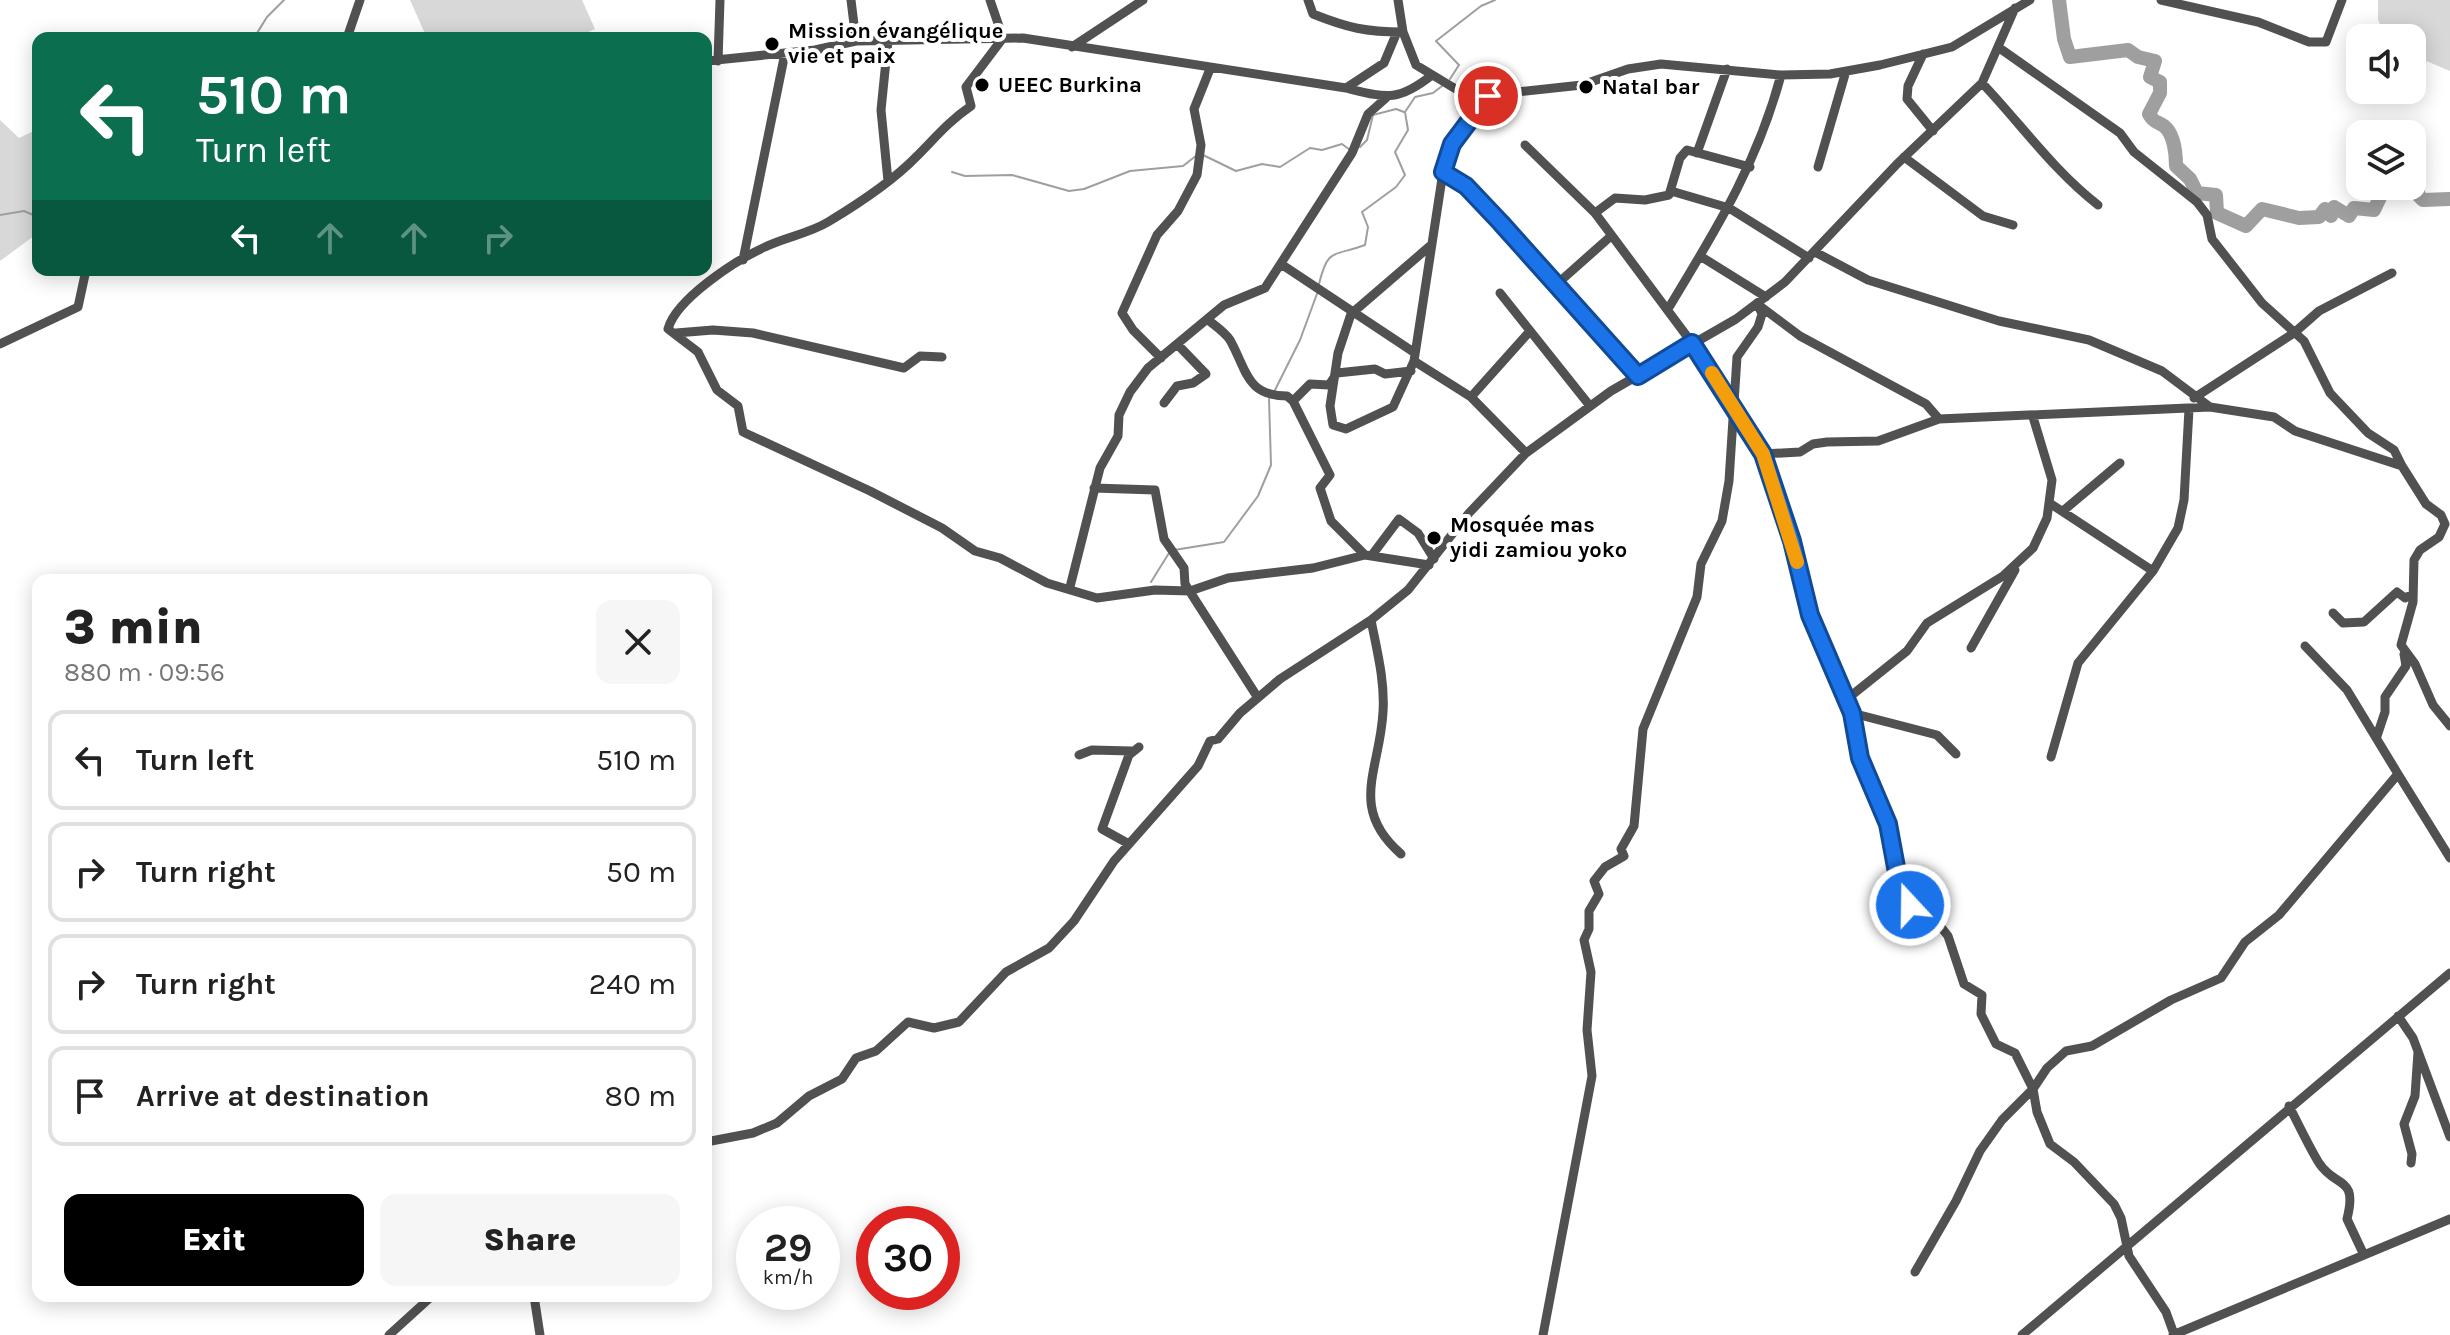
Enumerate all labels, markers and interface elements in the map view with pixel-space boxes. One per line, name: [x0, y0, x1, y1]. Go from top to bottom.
place label: Mission évangélique vie et paix: [788, 18, 1004, 69]
map controls: [2346, 24, 2426, 200]
button: sound: [2346, 24, 2426, 104]
marker: Mission évangélique vie et paix: [763, 35, 781, 53]
text: 510 m: [196, 62, 351, 127]
pin: [1454, 62, 1522, 130]
icon: left: [64, 64, 168, 168]
place label: UEEC Burkina: [998, 72, 1142, 98]
icon: arrive: [1466, 74, 1510, 118]
place label: Natal bar: [1602, 74, 1700, 100]
marker: UEEC Burkina: [973, 76, 991, 94]
marker: Natal bar: [1577, 78, 1595, 96]
button: layers: [2346, 120, 2426, 200]
text: Turn left: [196, 129, 331, 171]
icon: left: [224, 216, 268, 260]
icon: ahead: [308, 216, 352, 260]
icon: ahead: [392, 216, 436, 260]
icon: right: [476, 216, 520, 260]
place label: Mosquée mas yidi zamiou yoko: [1450, 512, 1627, 563]
marker: Mosquée mas yidi zamiou yoko: [1425, 529, 1443, 547]
text: 3 min: [64, 599, 203, 655]
button: close: [596, 600, 680, 684]
text: 880 m · 09:56: [64, 657, 225, 688]
icon: left: [68, 738, 112, 782]
text: Turn left: [136, 742, 254, 778]
text: 510 m: [596, 742, 676, 778]
icon: right: [68, 850, 112, 894]
text: Turn right: [136, 854, 276, 890]
text: 50 m: [606, 854, 676, 890]
position arrow: [1868, 863, 1952, 947]
icon: right: [68, 962, 112, 1006]
text: Turn right: [136, 966, 276, 1002]
text: 240 m: [589, 966, 676, 1002]
icon: arrive: [68, 1074, 112, 1118]
text: Arrive at destination: [136, 1078, 430, 1114]
text: 80 m: [605, 1078, 676, 1114]
button: Exit: [64, 1194, 364, 1286]
button: Share: [380, 1194, 680, 1286]
speed limit sign: 30: [856, 1206, 960, 1310]
text: 29: [764, 1224, 812, 1271]
text: km/h: [763, 1266, 813, 1289]

